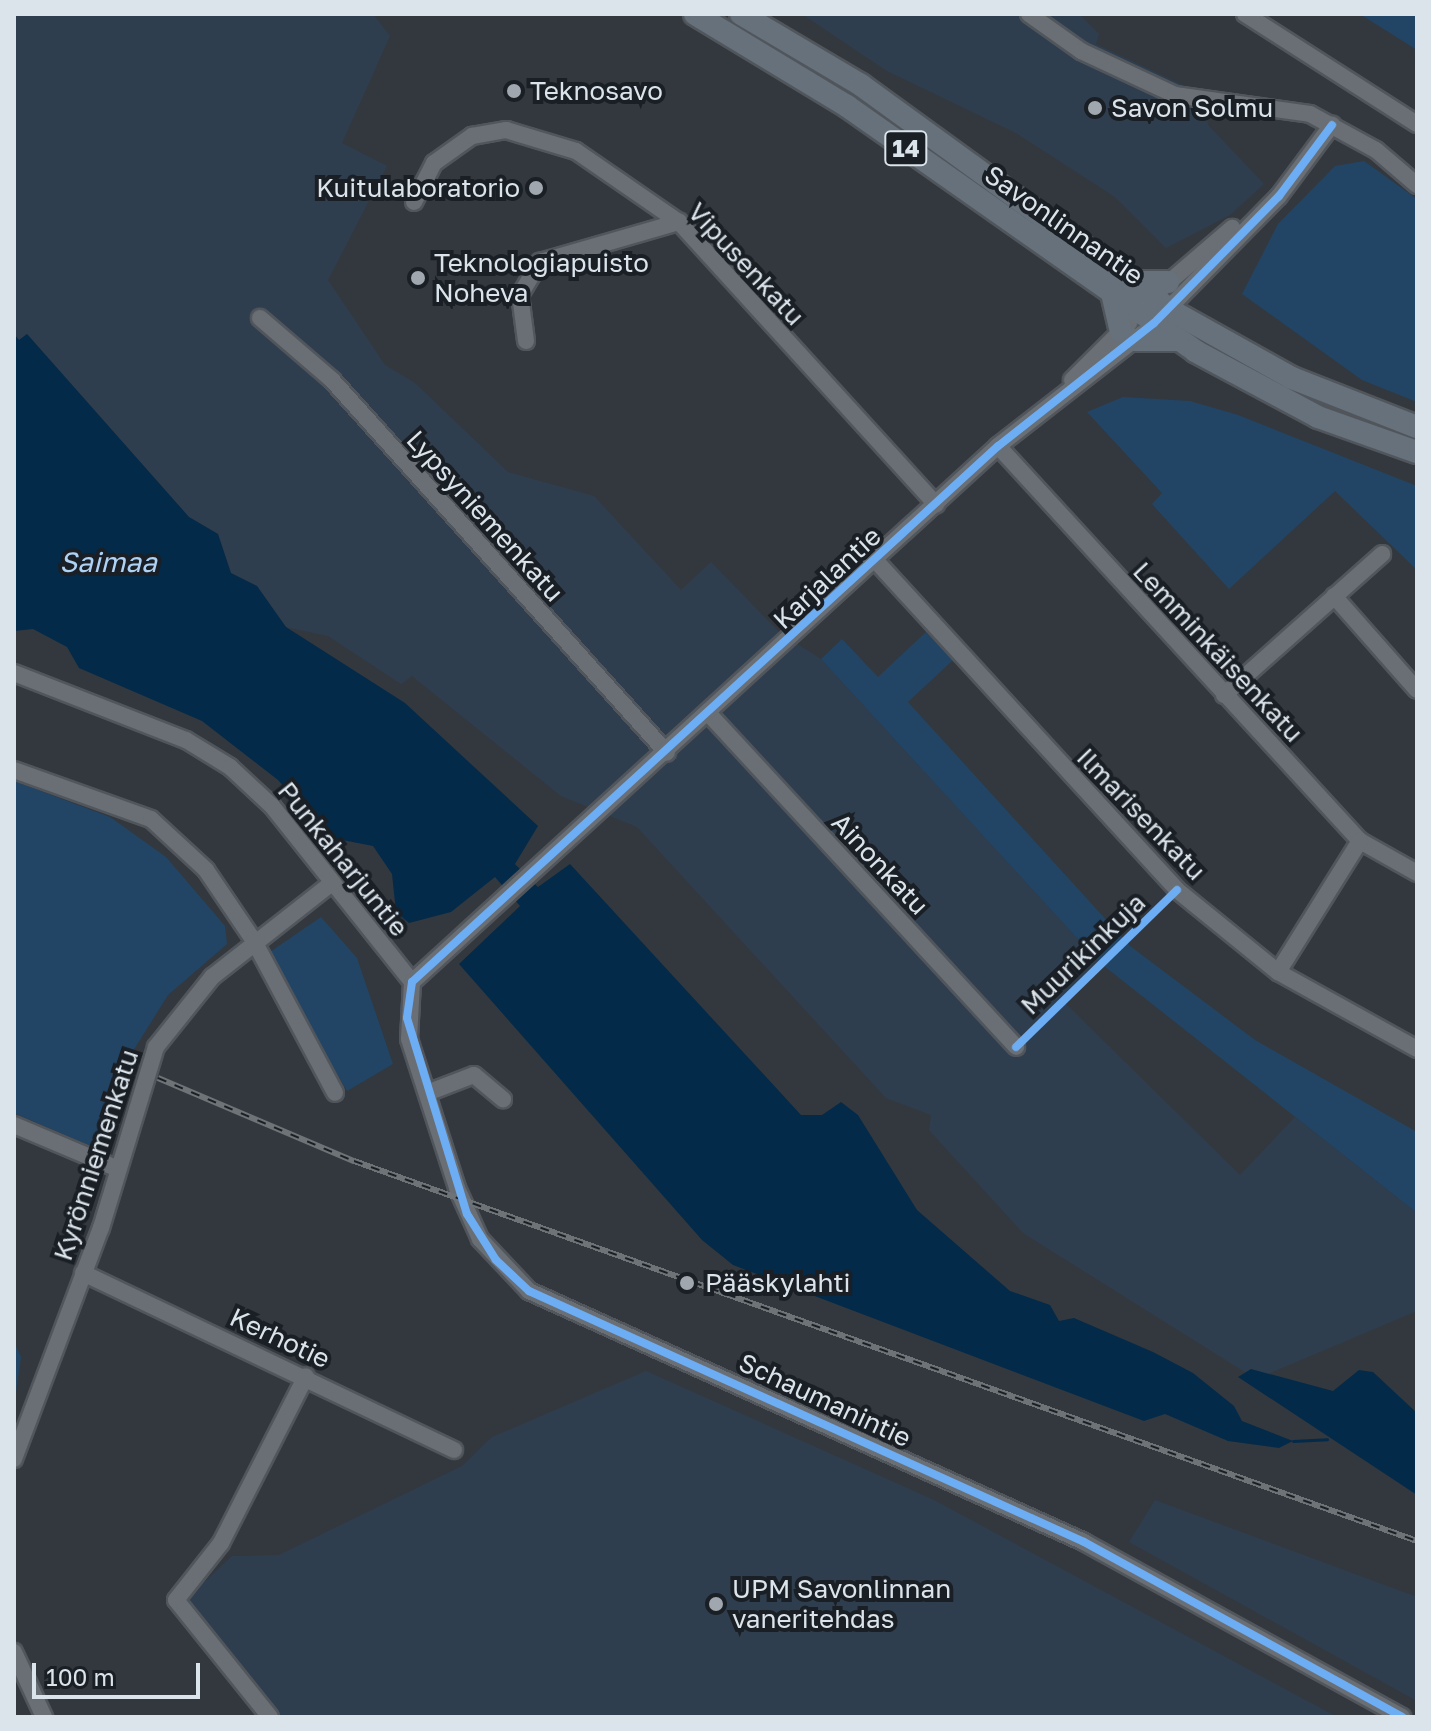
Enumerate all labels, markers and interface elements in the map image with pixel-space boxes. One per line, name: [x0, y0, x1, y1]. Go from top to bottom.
place label: Teknosavo: [530, 75, 663, 107]
marker: Teknosavo: [505, 82, 523, 100]
place label: Savon Solmu: [1111, 92, 1273, 124]
marker: Savon Solmu: [1086, 99, 1104, 117]
road number: 14: [884, 128, 928, 168]
street label: Savonlinnantie: [979, 159, 1149, 291]
place label: Kuitulaboratorio: [316, 172, 520, 204]
marker: Kuitulaboratorio: [527, 179, 545, 197]
street label: Vipusenkatu: [681, 196, 811, 332]
place label: Teknologiapuisto Noheva: [434, 247, 649, 308]
marker: Teknologiapuisto Noheva: [409, 269, 427, 287]
street label: Lypsyniemenkatu: [400, 424, 570, 608]
street label: Karjalantie: [767, 520, 887, 636]
water label: Saimaa: [59, 545, 157, 579]
street label: Lemminkäisenkatu: [1127, 556, 1309, 748]
street label: Ilmarisenkatu: [1070, 742, 1212, 886]
street label: Punkaharjuntie: [271, 776, 415, 942]
street label: Ainonkatu: [825, 807, 935, 921]
street label: Muurikinkuja: [1014, 887, 1152, 1021]
street label: Kyrönniemenkatu: [47, 1046, 145, 1264]
place label: Pääskylahti: [705, 1267, 851, 1299]
marker: Pääskylahti: [676, 1272, 698, 1294]
street label: Kerhotie: [225, 1301, 335, 1375]
street label: Schaumanintie: [734, 1347, 916, 1453]
place label: UPM Savonlinnan vaneritehdas: [732, 1573, 951, 1634]
marker: UPM Savonlinnan vaneritehdas: [707, 1595, 725, 1613]
scale bar: [36, 1647, 204, 1697]
text: 100 m: [46, 1662, 115, 1691]

